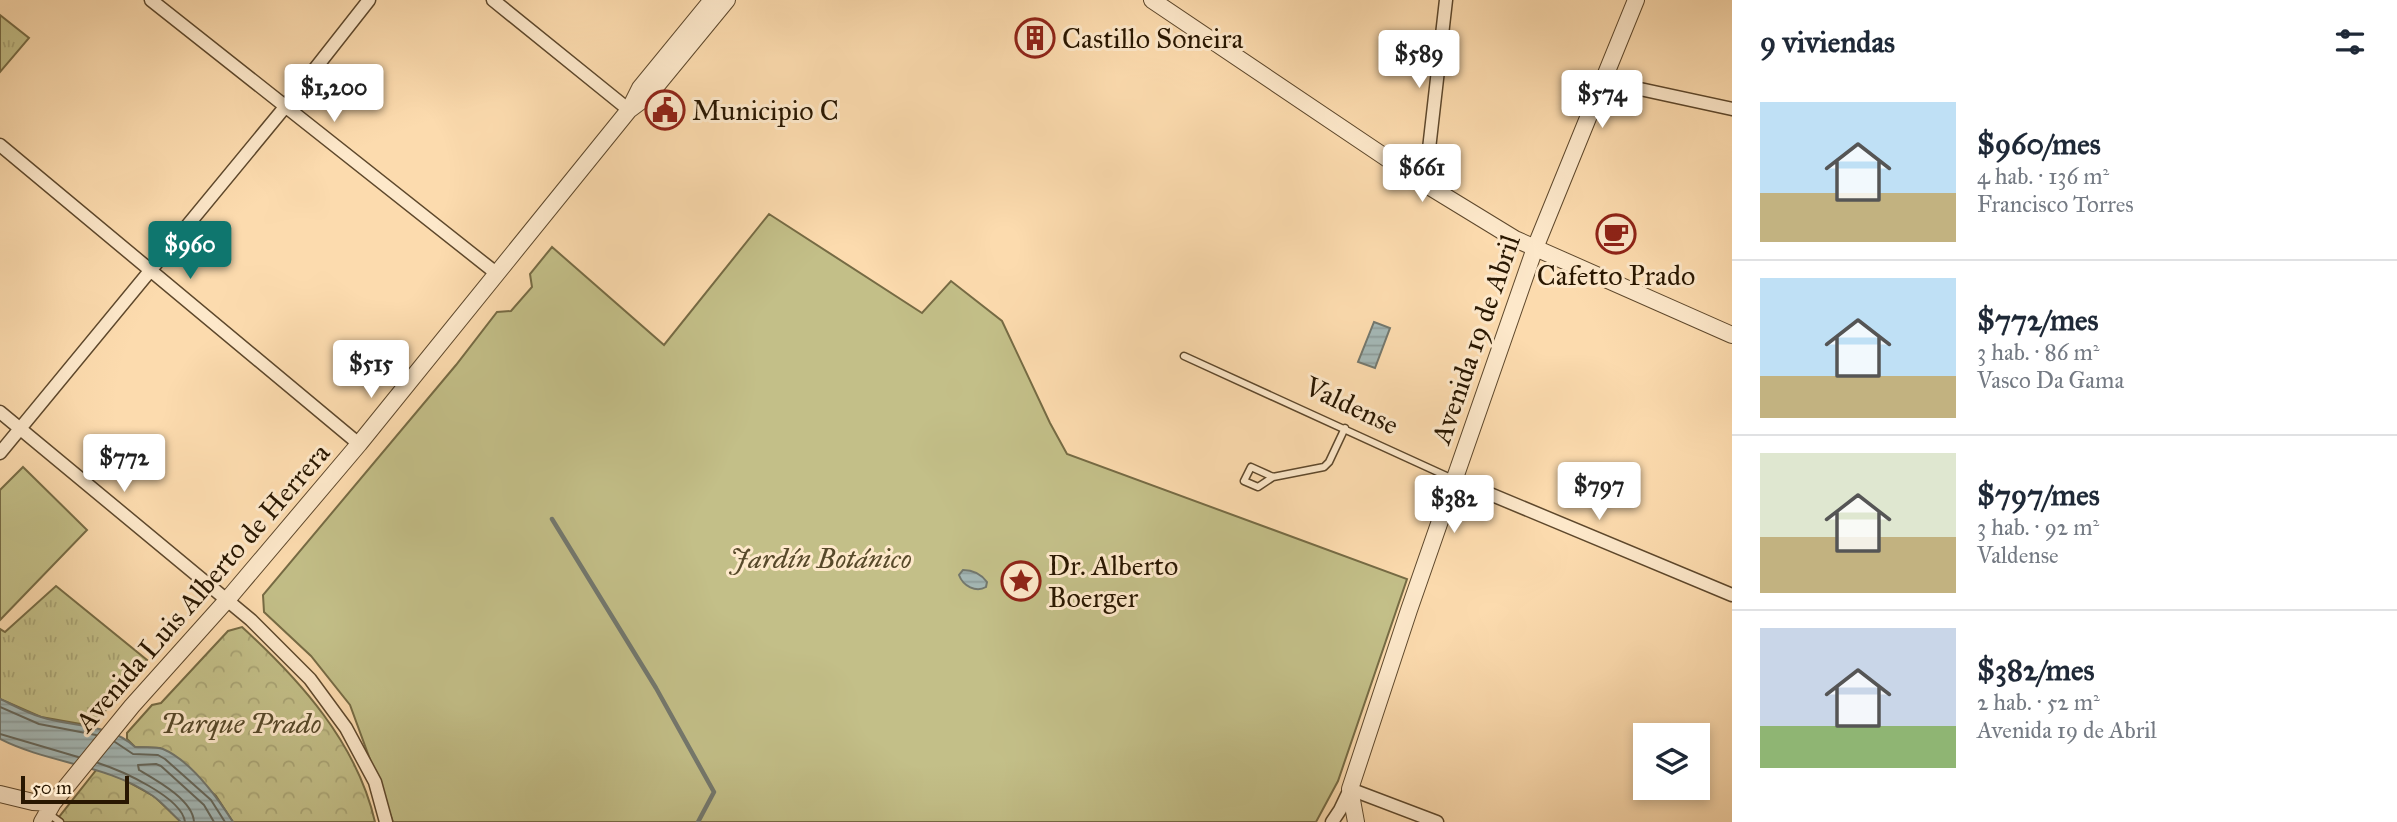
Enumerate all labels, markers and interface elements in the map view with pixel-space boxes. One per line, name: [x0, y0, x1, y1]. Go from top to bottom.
building icon: Castillo Soneira: [1014, 17, 1056, 59]
place label: Castillo Soneira: [1062, 21, 1244, 56]
icon: filters: [2331, 23, 2369, 61]
text: 9 viviendas: [1760, 24, 1895, 60]
pin: $589: [1378, 31, 1460, 90]
text: $589: [1394, 39, 1444, 67]
pin: $1,200: [277, 64, 391, 124]
pin: $574: [1561, 71, 1643, 130]
text: $1,200: [301, 73, 367, 101]
text: $574: [1577, 79, 1627, 107]
public building icon: Municipio C: [644, 89, 686, 131]
place label: Municipio C: [692, 93, 839, 128]
text: $960/mes: [1977, 126, 2101, 162]
icon: home: [1816, 130, 1900, 214]
pin: $661: [1381, 144, 1463, 204]
text: $661: [1399, 153, 1445, 181]
text: 4 hab. · 136 m²: [1977, 162, 2109, 190]
text: Francisco Torres: [1977, 190, 2134, 218]
cafe icon: Cafetto Prado: [1595, 213, 1637, 255]
pin: $960: [149, 222, 231, 281]
text: $960: [164, 230, 216, 258]
street label: Avenida 19 de Abril: [1423, 230, 1528, 449]
place label: Cafetto Prado: [1537, 258, 1695, 293]
text: $772/mes: [1977, 302, 2098, 338]
icon: home: [1816, 306, 1900, 390]
text: 3 hab. · 86 m²: [1977, 338, 2100, 366]
pin: $515: [330, 340, 412, 400]
text: $515: [349, 349, 393, 377]
text: Vasco Da Gama: [1977, 366, 2124, 394]
street label: Valdense: [1298, 368, 1404, 442]
pin: $772: [83, 434, 165, 494]
street label: Avenida Luis Alberto de Herrera: [67, 436, 337, 740]
text: $772: [99, 443, 149, 471]
pin: $797: [1558, 462, 1640, 522]
text: $797: [1574, 471, 1624, 499]
pin: $382: [1413, 476, 1495, 535]
text: $797/mes: [1977, 477, 2100, 513]
icon: home: [1816, 481, 1900, 565]
text: $382: [1431, 484, 1477, 512]
text: 3 hab. · 92 m²: [1977, 513, 2099, 541]
park label: Jardín Botánico: [728, 541, 912, 576]
text: Valdense: [1977, 541, 2059, 569]
place label: Dr. Alberto Boerger: [1048, 548, 1178, 615]
place icon: Dr. Alberto Boerger: [1000, 560, 1042, 602]
text: $382/mes: [1977, 652, 2094, 688]
icon: home: [1816, 656, 1900, 740]
text: 2 hab. · 52 m²: [1977, 688, 2100, 716]
park label: Parque Prado: [161, 706, 322, 741]
text: Avenida 19 de Abril: [1977, 716, 2157, 744]
map controls: [1633, 723, 1710, 800]
button: layers: [1633, 723, 1710, 800]
scale bar: [21, 773, 130, 805]
text: 50 m: [32, 776, 72, 799]

